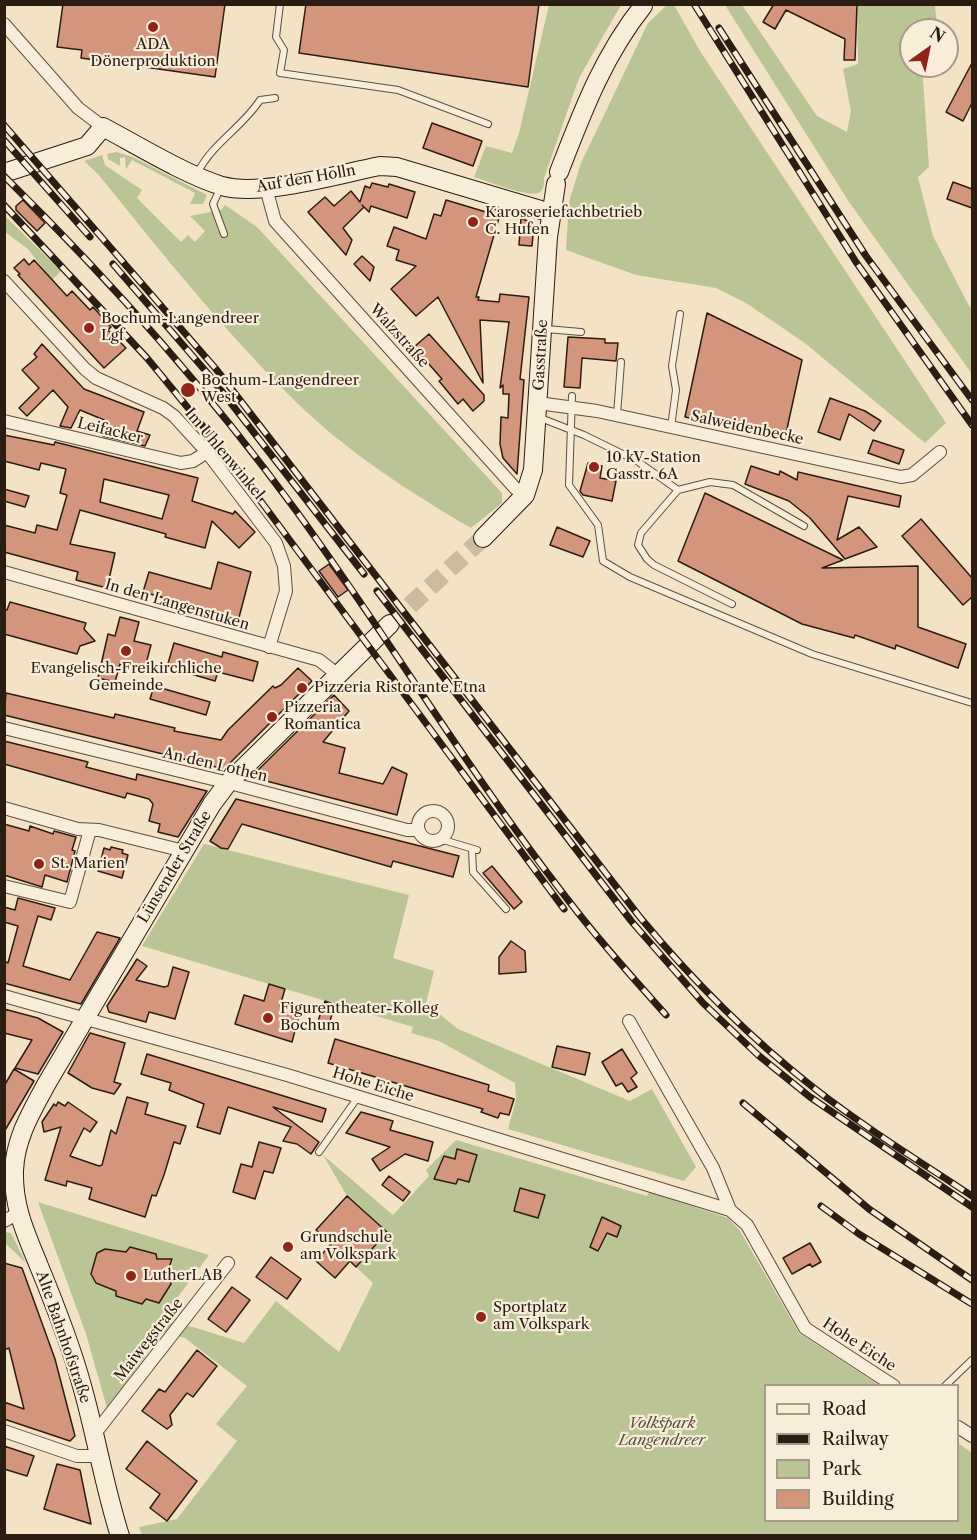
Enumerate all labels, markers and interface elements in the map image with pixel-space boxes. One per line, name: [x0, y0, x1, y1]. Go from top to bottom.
north arrow: [899, 18, 959, 78]
marker: ADA Dönerproduktion: [146, 20, 160, 34]
text: N: [926, 22, 949, 47]
place label: ADA Dönerproduktion: [90, 36, 216, 71]
street label: Auf den Holln: [255, 161, 357, 197]
place label: Karosseriefachbetrieb C. Hufen: [485, 204, 642, 239]
marker: Karosseriefachbetrieb C. Hufen: [466, 215, 480, 229]
street label: Walzstraße: [366, 300, 432, 372]
place label: Bochum-Langendreer Lgf: [101, 310, 259, 345]
street label: Gasstraße: [530, 319, 552, 391]
marker: Bochum-Langendreer Lgf: [82, 321, 96, 335]
place label: Bochum-Langendreer West: [201, 372, 359, 407]
marker: Bochum-Langendreer West: [179, 381, 197, 399]
street label: Im Uhlenwinkel: [181, 405, 267, 503]
street label: Salweidenbecke: [689, 407, 805, 449]
street label: Leifacker: [75, 414, 145, 448]
place label: 10 kV-Station Gasstr. 6A: [606, 449, 701, 484]
marker: 10 kV-Station Gasstr. 6A: [587, 460, 601, 474]
street label: In den Langenstuken: [103, 576, 251, 634]
marker: Evangelisch-Freikirchliche Gemeinde: [119, 644, 133, 658]
place label: Evangelisch-Freikirchliche Gemeinde: [30, 660, 222, 695]
place label: Pizzeria Ristorante Etna: [314, 679, 486, 697]
marker: Pizzeria Ristorante Etna: [295, 681, 309, 695]
place label: Pizzeria Romantica: [284, 699, 361, 734]
marker: Pizzeria Romantica: [265, 710, 279, 724]
street label: An den Lothen: [161, 744, 269, 786]
street label: Lünsender Straße: [134, 808, 216, 926]
place label: St. Marien: [51, 855, 125, 873]
marker: St. Marien: [32, 857, 46, 871]
place label: Figurentheater-Kolleg Bochum: [280, 1000, 438, 1035]
marker: Figurentheater-Kolleg Bochum: [261, 1011, 275, 1025]
street label: Hohe Eiche: [330, 1064, 416, 1106]
place label: Grundschule am Volkspark: [300, 1229, 396, 1264]
marker: Grundschule am Volkspark: [281, 1240, 295, 1254]
place label: LutherLAB: [143, 1267, 223, 1285]
street label: Alte Bahnhofstraße: [32, 1268, 94, 1406]
marker: LutherLAB: [124, 1269, 138, 1283]
street label: Maiwegstraße: [111, 1295, 187, 1385]
place label: Sportplatz am Volkspark: [493, 1299, 589, 1334]
marker: Sportplatz am Volkspark: [474, 1310, 488, 1324]
street label: Hohe Eiche: [819, 1315, 899, 1375]
legend: [764, 1384, 959, 1522]
text: Road: [822, 1398, 867, 1420]
park label: Volkspark Langendreer: [618, 1415, 706, 1450]
text: Railway: [822, 1428, 889, 1450]
text: Park: [822, 1458, 861, 1480]
text: Building: [822, 1488, 894, 1510]

